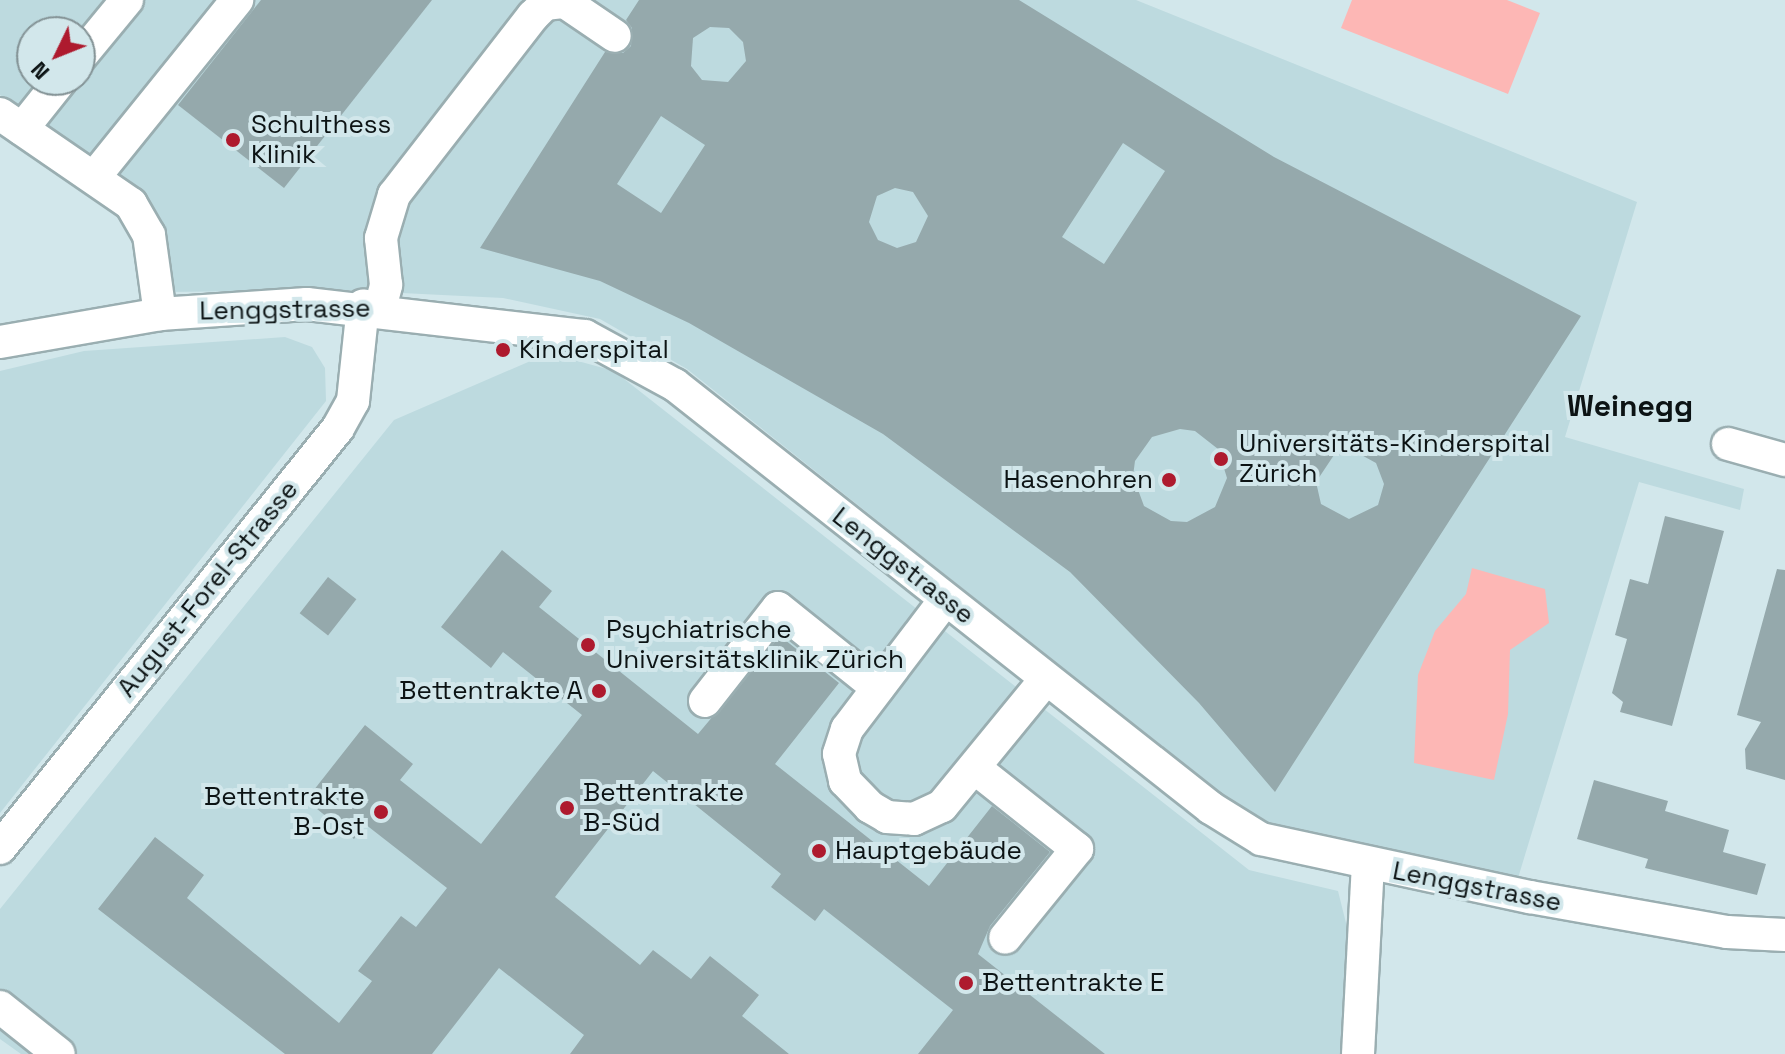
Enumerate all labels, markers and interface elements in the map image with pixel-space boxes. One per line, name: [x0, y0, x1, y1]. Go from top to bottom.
north arrow: [16, 16, 96, 96]
text: N: [25, 56, 55, 86]
place label: Schulthess Klinik: [251, 109, 391, 170]
marker: Schulthess Klinik: [222, 129, 244, 151]
street label: Lenggstrasse: [199, 293, 371, 327]
place label: Kinderspital: [519, 334, 669, 366]
marker: Kinderspital: [494, 341, 512, 359]
district label: Weinegg: [1567, 388, 1693, 424]
place label: Universitäts-Kinderspital Zürich: [1239, 428, 1550, 490]
marker: Universitäts-Kinderspital Zürich: [1210, 448, 1232, 470]
place label: Hasenohren: [1003, 464, 1153, 496]
marker: Hasenohren: [1160, 471, 1178, 489]
street label: August-Forel-Strasse: [111, 474, 305, 704]
street label: Lenggstrasse: [826, 501, 980, 631]
place label: Psychiatrische Universitätsklinik Zürich: [606, 614, 904, 676]
marker: Psychiatrische Universitätsklinik Zürich: [577, 634, 599, 656]
place label: Bettentrakte A: [399, 675, 583, 707]
marker: Bettentrakte A: [590, 682, 608, 700]
place label: Bettentrakte B-Süd: [583, 777, 744, 838]
place label: Bettentrakte B-Ost: [204, 781, 365, 842]
marker: Bettentrakte B-Süd: [558, 799, 576, 817]
marker: Bettentrakte B-Ost: [372, 803, 390, 821]
place label: Hauptgebäude: [835, 835, 1022, 867]
marker: Hauptgebäude: [810, 842, 828, 860]
street label: Lenggstrasse: [1390, 855, 1564, 919]
place label: Bettentrakte E: [982, 967, 1164, 999]
marker: Bettentrakte E: [957, 974, 975, 992]

